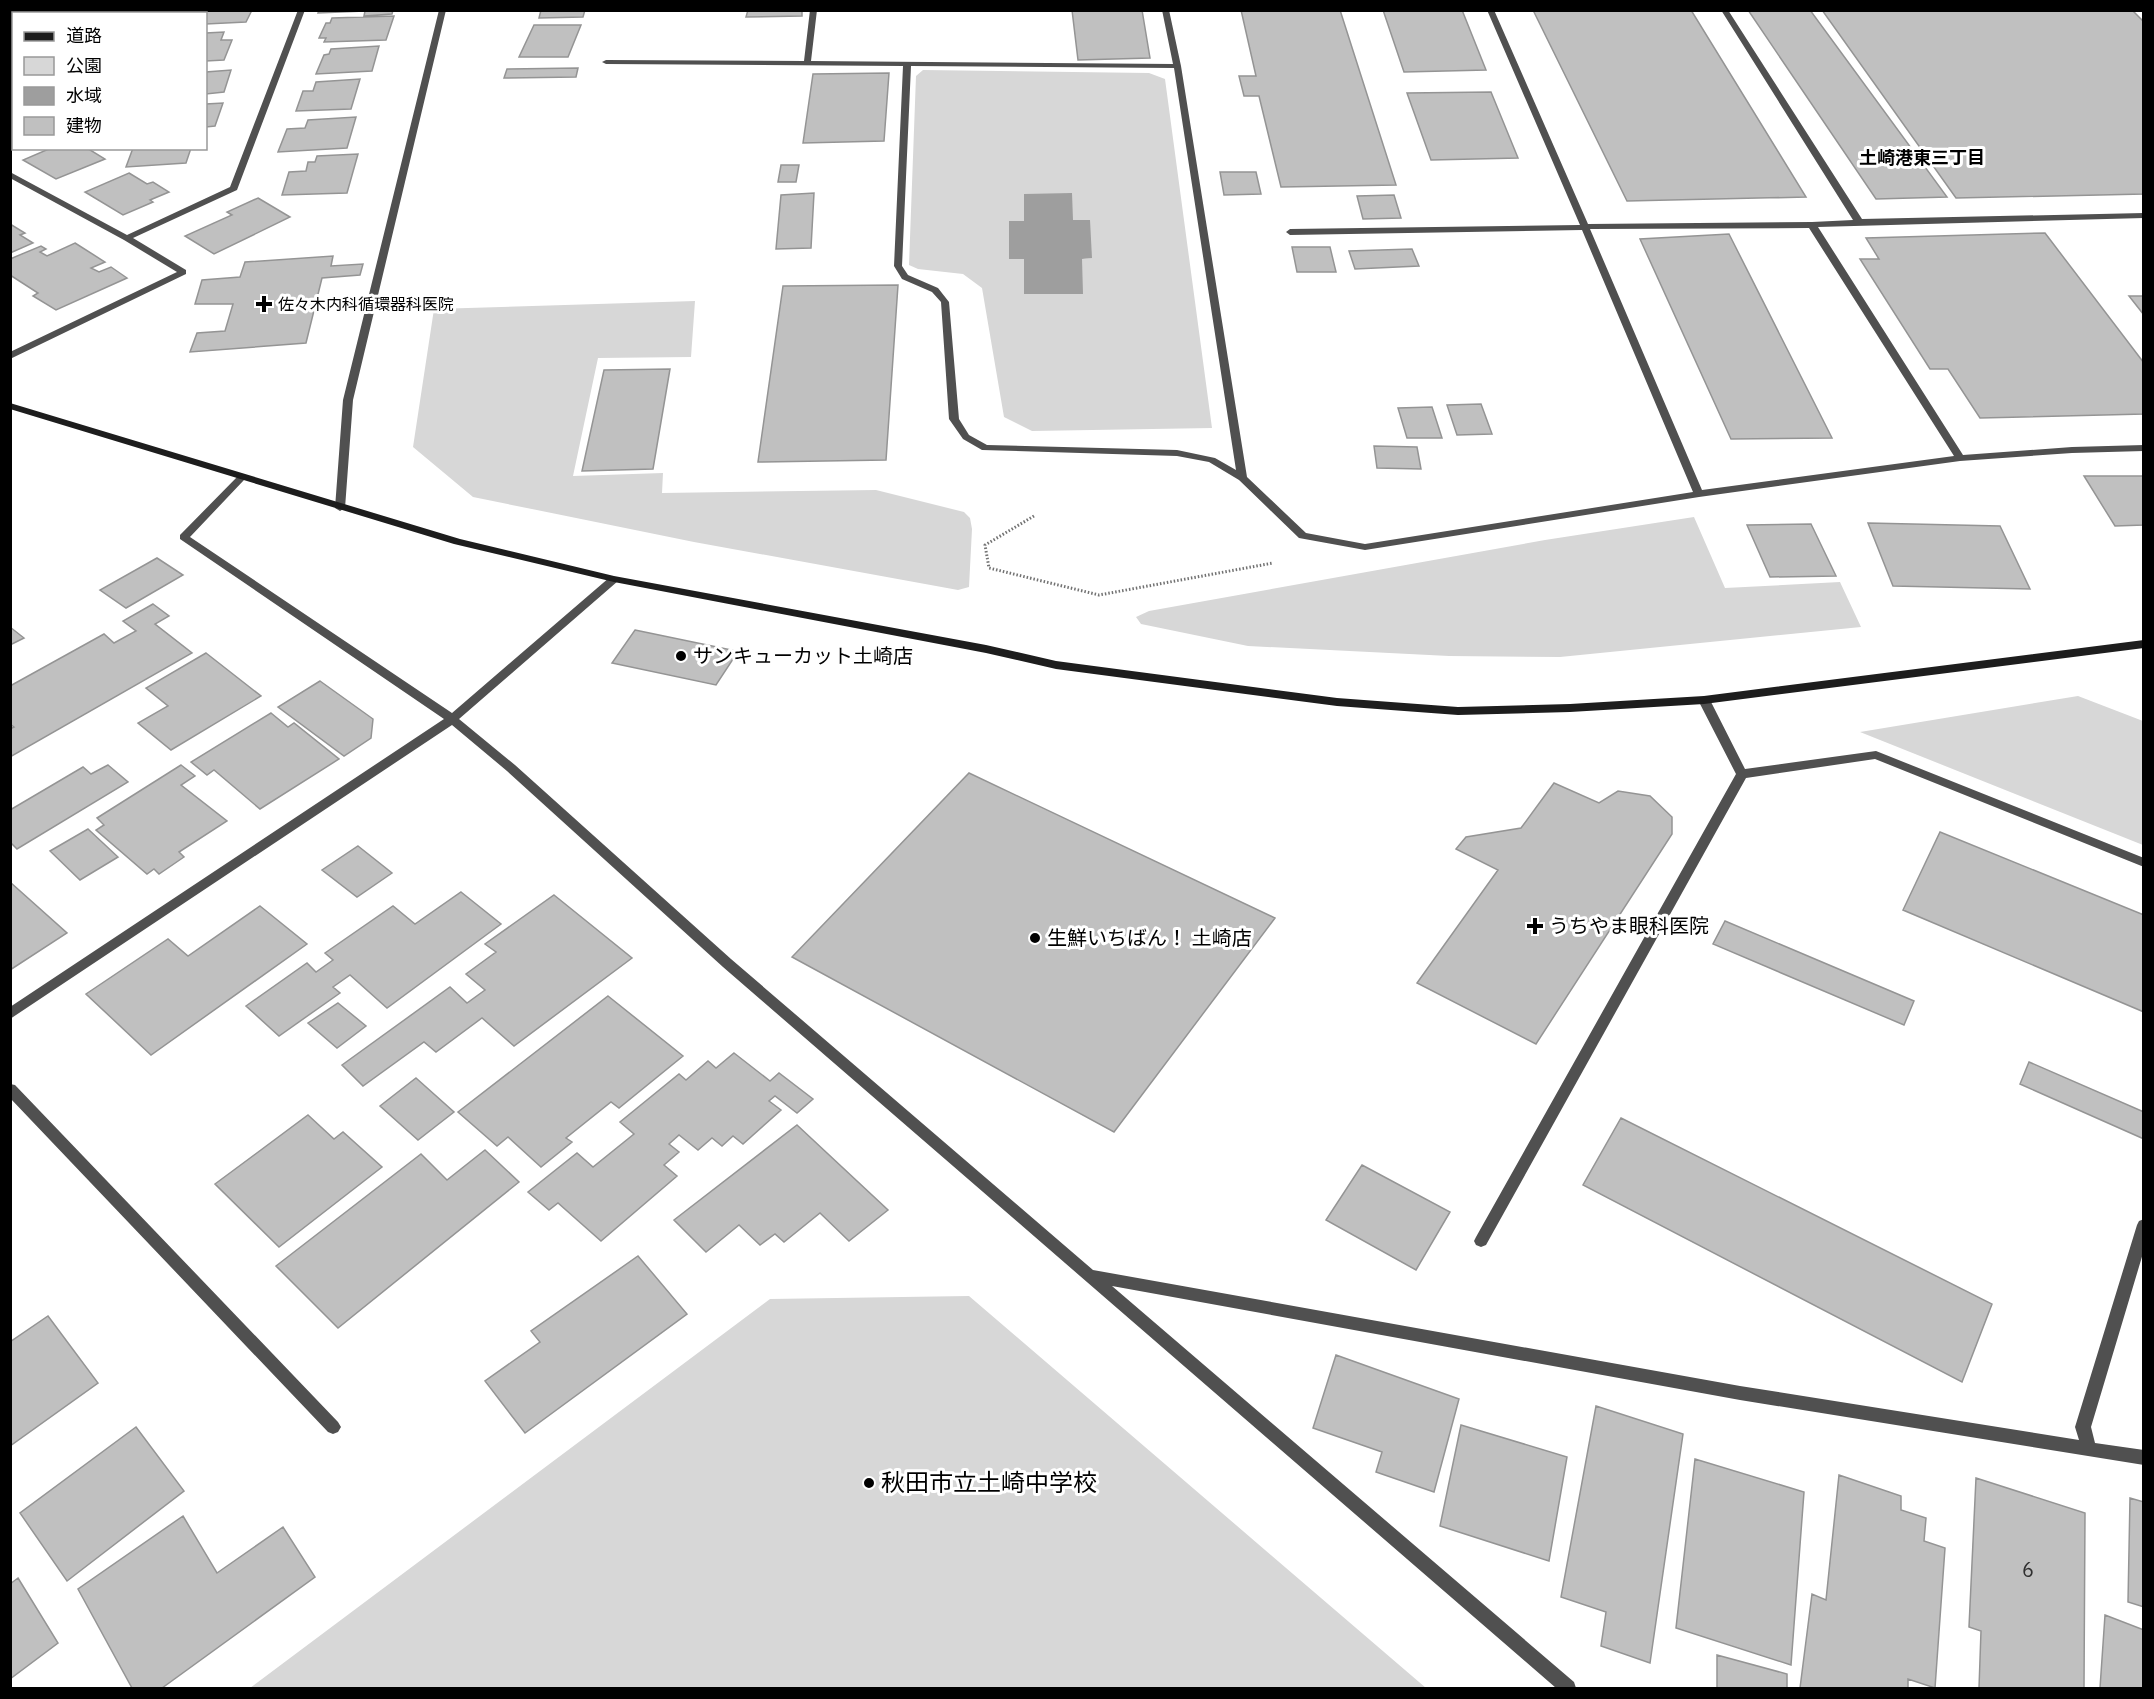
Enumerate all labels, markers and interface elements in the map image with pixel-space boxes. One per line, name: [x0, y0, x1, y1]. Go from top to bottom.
legend: [12, 12, 207, 150]
text: 道路: [66, 24, 102, 47]
text: 公園: [66, 54, 102, 77]
text: 水域: [66, 84, 102, 107]
text: 建物: [66, 114, 102, 137]
district label: 土崎港東三丁目: [1859, 146, 1985, 169]
place label: 佐々木内科循環器科医院: [278, 294, 454, 314]
marker: 佐々木内科循環器科医院: [255, 295, 273, 313]
place label: サンキューカット土崎店: [693, 642, 913, 669]
marker: サンキューカット土崎店: [674, 649, 688, 663]
place label: うちやま眼科医院: [1549, 912, 1709, 939]
marker: うちやま眼科医院: [1526, 917, 1544, 935]
place label: 生鮮いちばん！ 土崎店: [1047, 924, 1252, 951]
marker: 生鮮いちばん！ 土崎店: [1028, 931, 1042, 945]
place label: 秋田市立土崎中学校: [881, 1466, 1097, 1498]
marker: 秋田市立土崎中学校: [862, 1476, 876, 1490]
house number: 6: [2022, 1556, 2034, 1583]

